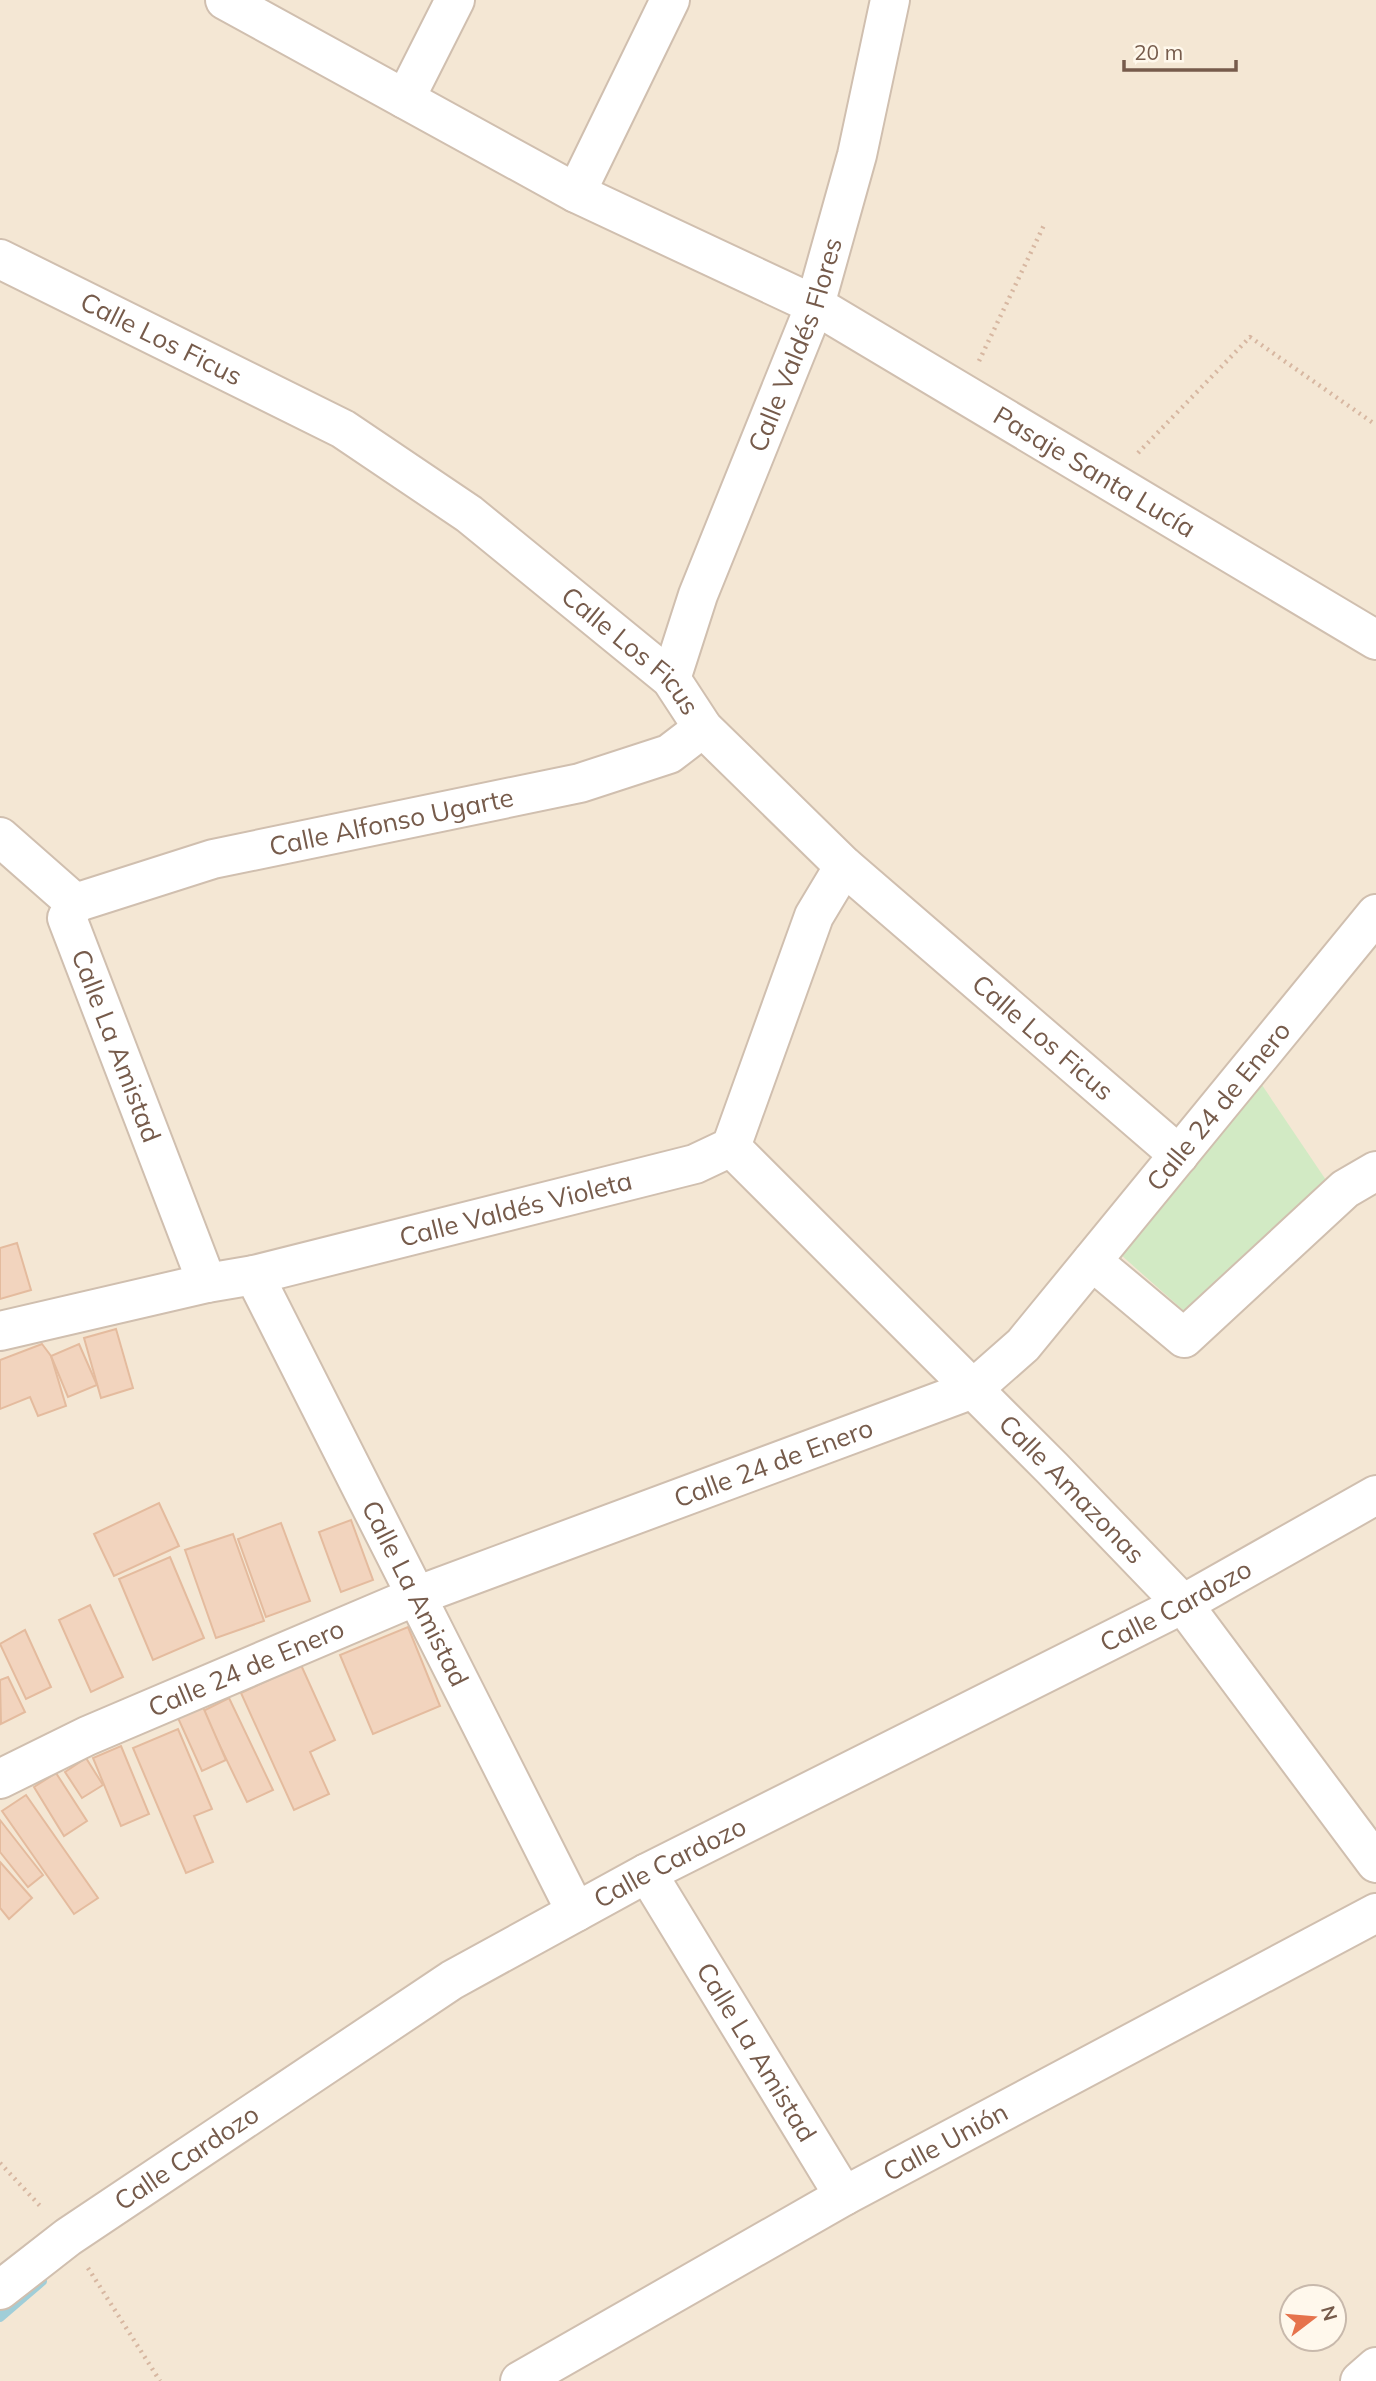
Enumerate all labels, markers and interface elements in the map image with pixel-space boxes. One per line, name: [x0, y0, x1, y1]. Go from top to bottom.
scale bar: [1124, 28, 1236, 72]
text: 20 m: [1134, 39, 1183, 65]
street label: Calle Valdés Flores: [740, 234, 849, 457]
street label: Calle Los Ficus: [75, 284, 248, 392]
street label: Pasaje Santa Lucía: [988, 398, 1202, 545]
street label: Calle Los Ficus: [555, 579, 707, 721]
street label: Calle Alfonso Ugarte: [266, 780, 516, 863]
street label: Calle La Amistad: [65, 945, 168, 1147]
street label: Calle Los Ficus: [966, 967, 1121, 1107]
street label: Calle 24 de Enero: [1139, 1014, 1297, 1198]
street label: Calle Valdés Violeta: [396, 1164, 635, 1254]
street label: Calle Amazonas: [992, 1407, 1152, 1571]
street label: Calle 24 de Enero: [669, 1411, 877, 1515]
street label: Calle La Amistad: [355, 1495, 476, 1692]
street label: Calle Cardozo: [1094, 1552, 1257, 1659]
street label: Calle 24 de Enero: [143, 1612, 349, 1724]
street label: Calle Cardozo: [588, 1809, 751, 1915]
street label: Calle La Amistad: [690, 1956, 824, 2148]
street label: Calle Unión: [877, 2095, 1013, 2188]
street label: Calle Cardozo: [108, 2097, 265, 2217]
north arrow: [1278, 2283, 1348, 2353]
text: N: [1316, 2303, 1343, 2324]

